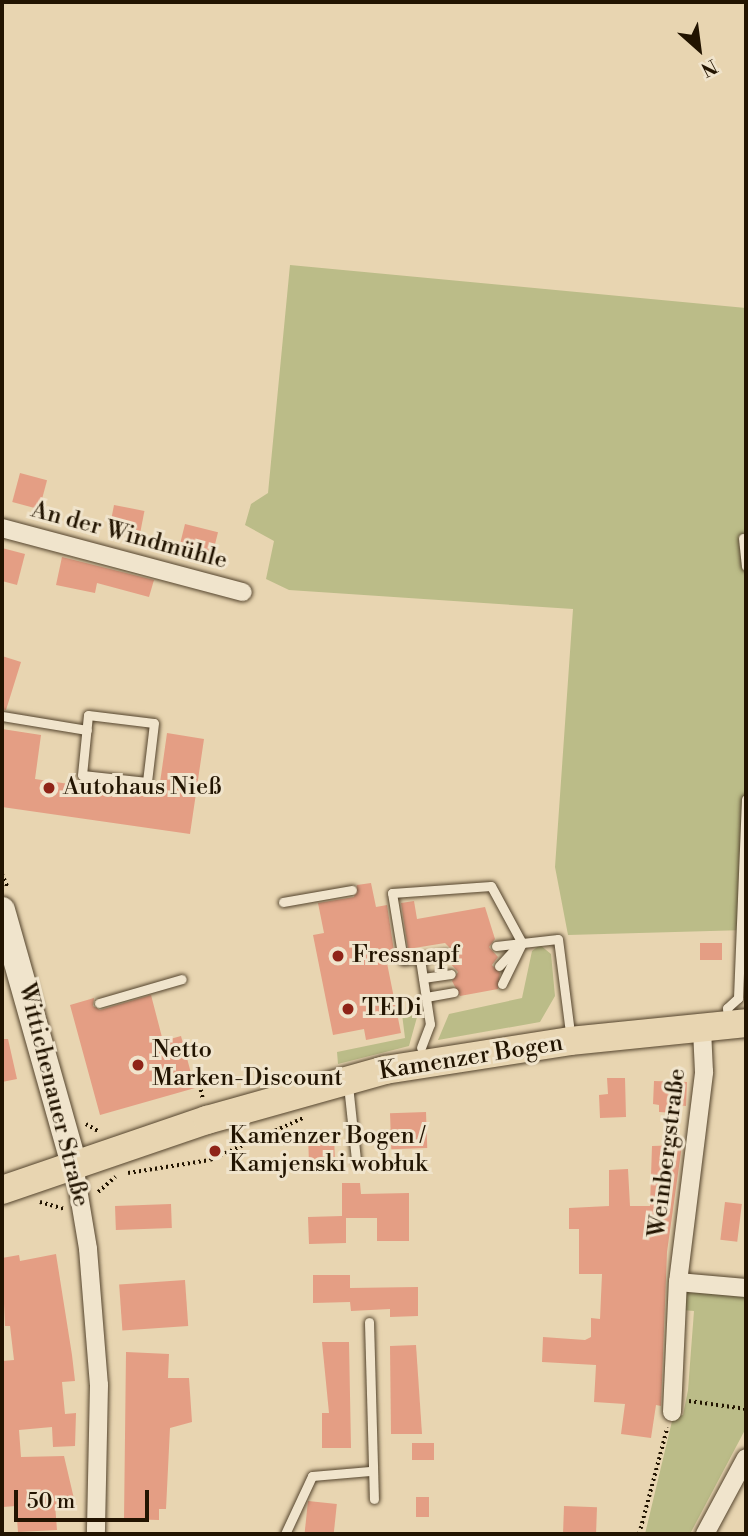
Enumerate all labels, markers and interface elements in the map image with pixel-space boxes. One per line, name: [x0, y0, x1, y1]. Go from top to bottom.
north arrow: [664, 14, 734, 84]
text: N: [697, 53, 721, 82]
street label: An der Windmühle: [28, 496, 230, 576]
place label: Autohaus Nieß: [63, 774, 222, 802]
marker: Autohaus Nieß: [41, 780, 57, 796]
place label: Fressnapf: [352, 942, 460, 970]
marker: Fressnapf: [330, 948, 346, 964]
street label: Wittichenauer Straße: [11, 980, 95, 1210]
place label: TEDi: [362, 995, 422, 1023]
marker: TEDi: [340, 1001, 356, 1017]
street label: Kamenzer Bogen: [377, 1029, 565, 1087]
place label: Netto Marken-Discount: [152, 1037, 343, 1093]
marker: Netto Marken-Discount: [130, 1057, 146, 1073]
street label: Weinbergstraße: [643, 1067, 693, 1239]
place label: Kamenzer Bogen / Kamjenski wobłuk: [229, 1123, 428, 1179]
marker: Kamenzer Bogen / Kamjenski wobłuk: [207, 1143, 223, 1159]
scale bar: [18, 1476, 152, 1520]
text: 50 m: [27, 1489, 75, 1515]

